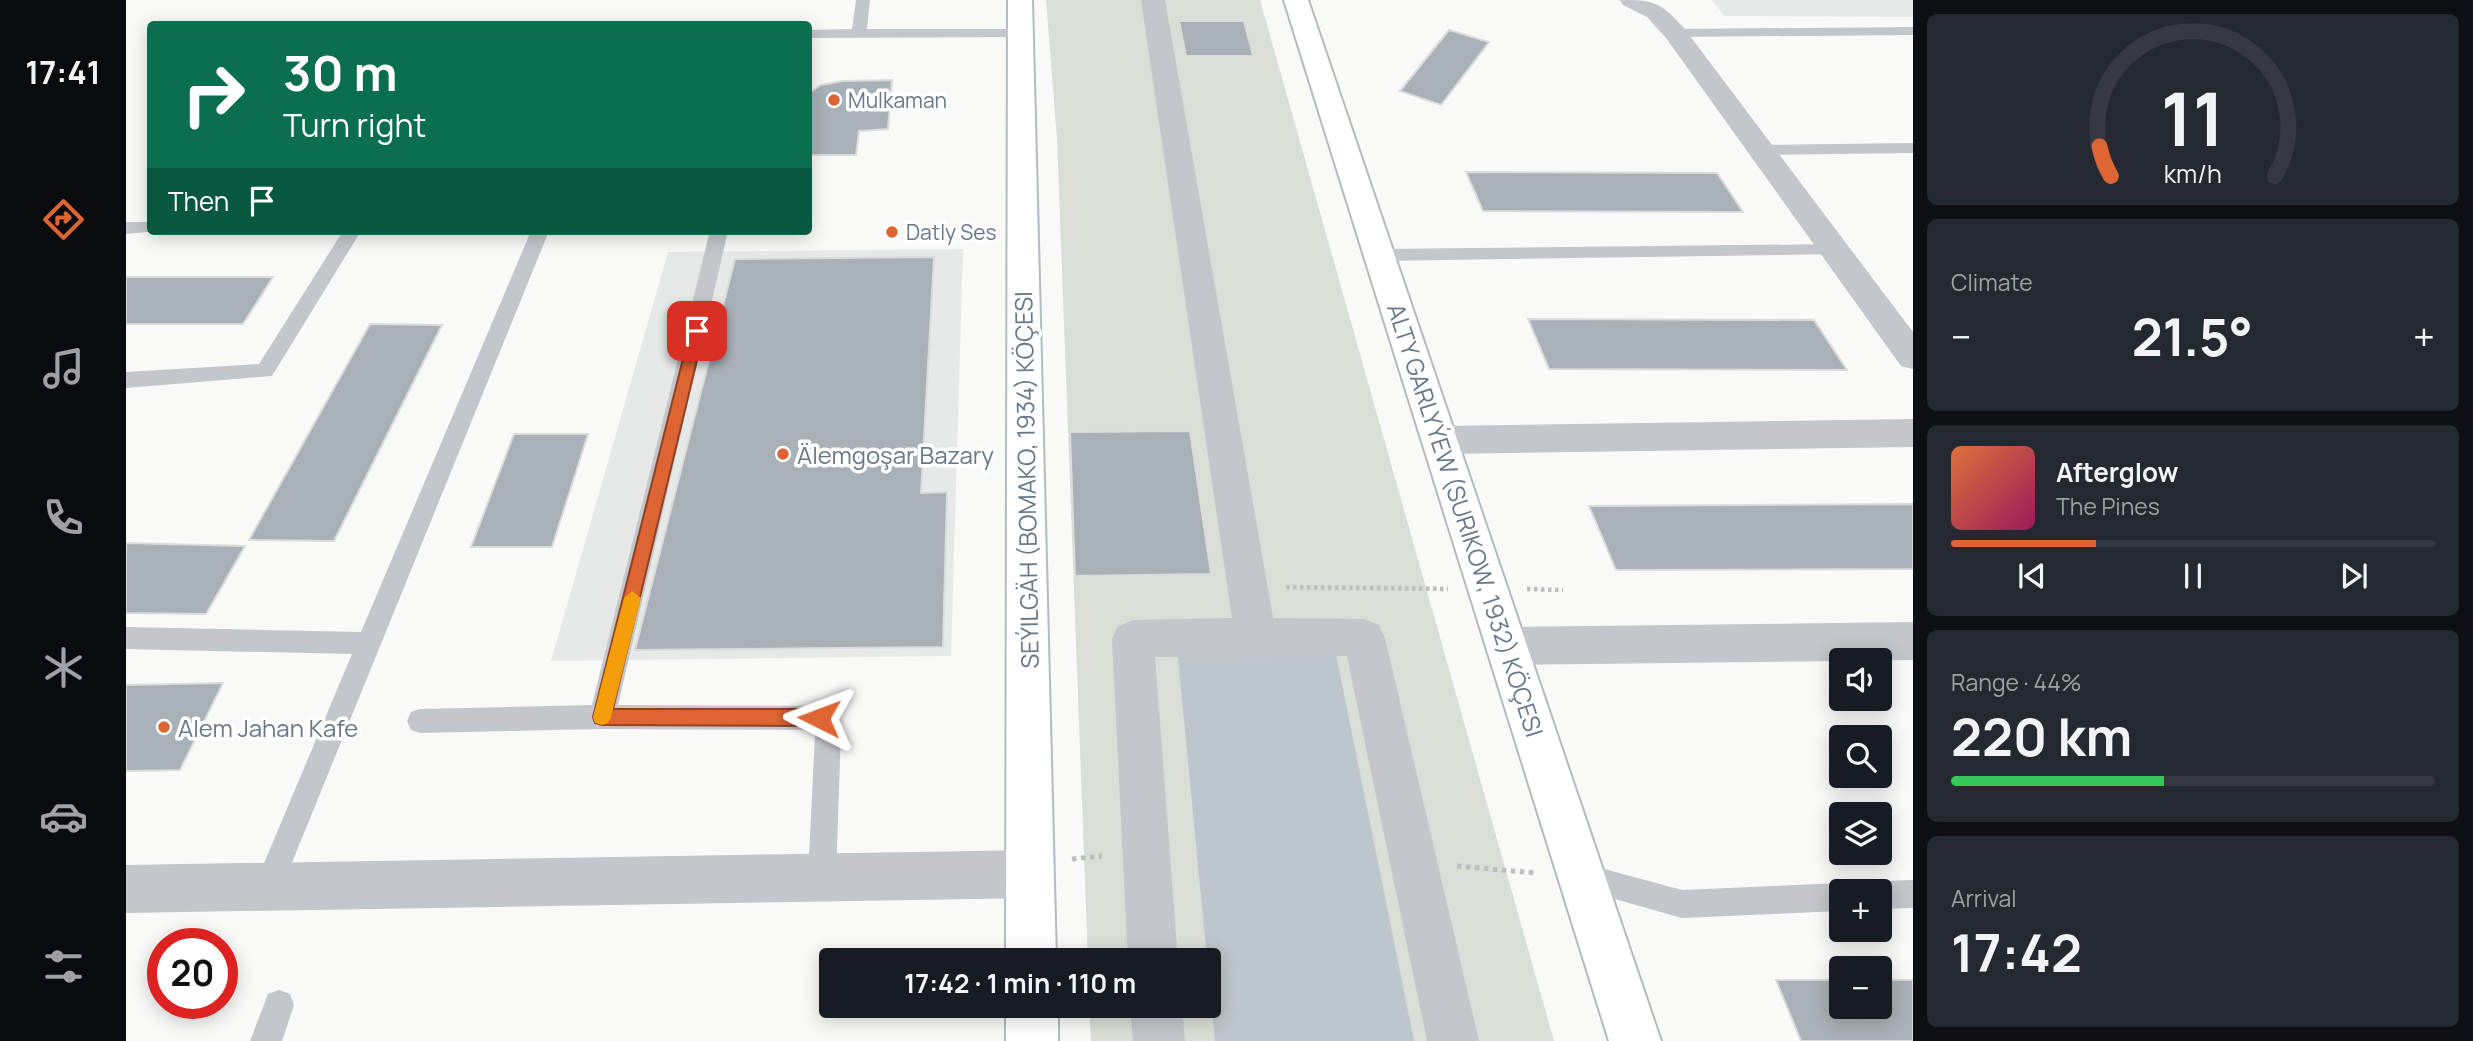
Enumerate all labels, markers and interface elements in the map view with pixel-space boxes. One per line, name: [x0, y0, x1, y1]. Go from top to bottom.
text: 30 m: [283, 39, 398, 106]
icon: right: [168, 49, 259, 140]
text: 17:41: [25, 50, 101, 94]
text: 11: [2161, 68, 2225, 168]
place label: Mulkaman: [848, 86, 947, 114]
marker: Mulkaman: [826, 92, 842, 108]
text: Turn right: [283, 103, 426, 147]
text: km/h: [2164, 156, 2222, 191]
icon: arrive: [243, 182, 281, 220]
text: Then: [168, 183, 229, 219]
icon: directions: [39, 195, 88, 244]
place label: Datly Ses: [906, 218, 997, 246]
marker: Datly Ses: [884, 224, 900, 240]
text: Climate: [1951, 266, 2033, 298]
street label: SEÝILGÄH (BOMAKO, 1934) KÖÇESI: [1006, 291, 1046, 669]
street label: ALTY GARLYÝEW (SURIKOW, 1932) KÖÇESI: [1380, 299, 1552, 741]
pin: [667, 301, 727, 361]
text: 21.5°: [2132, 301, 2253, 372]
text: −: [1951, 310, 1972, 362]
text: +: [2413, 310, 2435, 362]
icon: arrive: [678, 312, 716, 350]
icon: music: [39, 344, 88, 393]
place label: Älemgoşar Bazary: [797, 438, 994, 471]
marker: Älemgoşar Bazary: [775, 446, 791, 462]
text: Afterglow: [2056, 454, 2178, 490]
text: The Pines: [2056, 490, 2160, 522]
icon: phone: [39, 493, 88, 542]
icon: previous: [2013, 557, 2051, 595]
icon: pause: [2174, 557, 2212, 595]
icon: next: [2335, 557, 2373, 595]
icon: climate: [39, 643, 88, 692]
map controls: [1829, 648, 1892, 1019]
button: sound: [1829, 648, 1892, 711]
text: Range · 44%: [1951, 666, 2082, 698]
position arrow: [782, 681, 856, 755]
text: 220 km: [1951, 701, 2132, 772]
place label: Alem Jahan Kafe: [178, 711, 358, 744]
marker: Alem Jahan Kafe: [156, 719, 172, 735]
button: search: [1829, 725, 1892, 788]
icon: car: [39, 792, 88, 841]
button: layers: [1829, 802, 1892, 865]
button: +: [1829, 879, 1892, 942]
text: Arrival: [1951, 882, 2017, 914]
text: 17:42: [1951, 917, 2082, 988]
speed limit sign: 20: [147, 928, 238, 1019]
icon: filters: [39, 942, 88, 991]
button: −: [1829, 956, 1892, 1019]
text: 17:42 · 1 min · 110 m: [904, 965, 1136, 1001]

